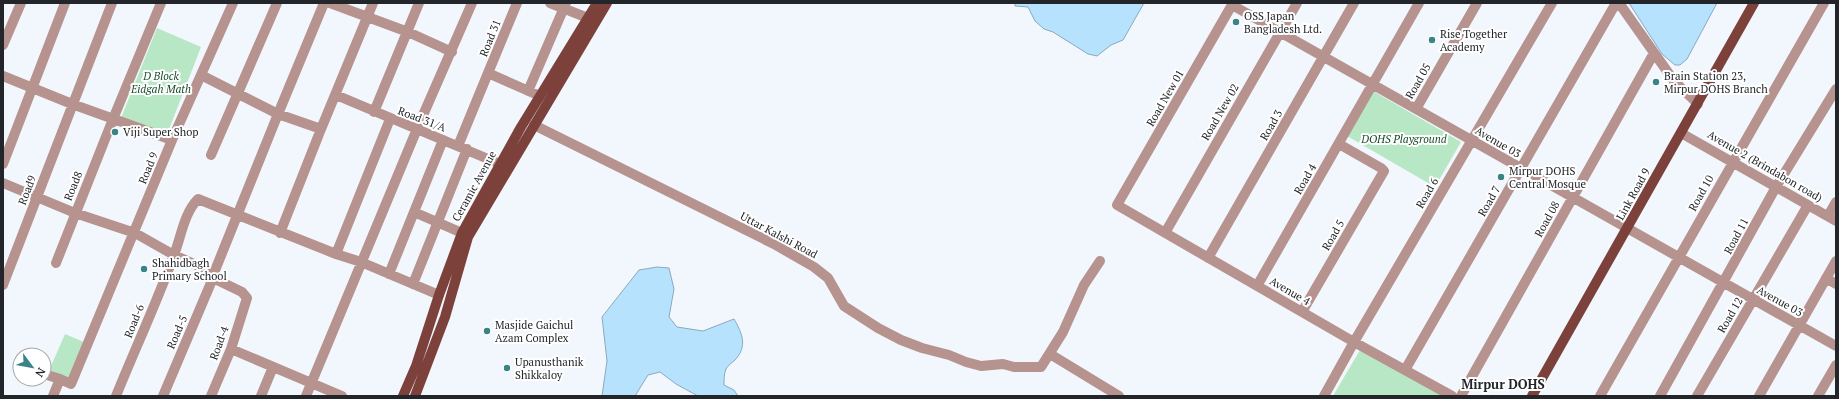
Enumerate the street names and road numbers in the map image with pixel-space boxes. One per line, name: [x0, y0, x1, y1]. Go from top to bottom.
street label: Road 31: [476, 17, 504, 59]
street label: Road 05: [1402, 61, 1434, 101]
street label: Road New 01: [1143, 67, 1187, 129]
street label: Road New 02: [1198, 81, 1242, 143]
street label: Road 31/A: [396, 103, 448, 135]
street label: Road 3: [1257, 107, 1285, 143]
street label: Avenue 03: [1473, 123, 1523, 161]
street label: Avenue 2 (Brindabon road): [1705, 127, 1825, 205]
street label: Ceramic Avenue: [449, 148, 499, 224]
street label: Road 9: [135, 150, 161, 186]
street label: Road 4: [1291, 161, 1319, 197]
street label: Link Road 9: [1613, 165, 1653, 222]
street label: Road8: [61, 169, 85, 203]
street label: Road 10: [1685, 172, 1717, 213]
street label: Road9: [15, 173, 39, 207]
street label: Road 6: [1413, 175, 1441, 211]
street label: Road 7: [1475, 183, 1503, 219]
street label: Road 08: [1531, 198, 1563, 239]
street label: Uttar Kalshi Road: [738, 209, 820, 261]
street label: Road 11: [1721, 216, 1751, 256]
street label: Road 5: [1319, 217, 1347, 253]
street label: Avenue 4: [1267, 274, 1313, 308]
street label: Avenue 03: [1755, 283, 1806, 319]
street label: Road 12: [1714, 295, 1746, 335]
street label: Road-6: [121, 302, 147, 340]
street label: Road-5: [164, 313, 190, 351]
street label: Road-4: [206, 324, 232, 362]

